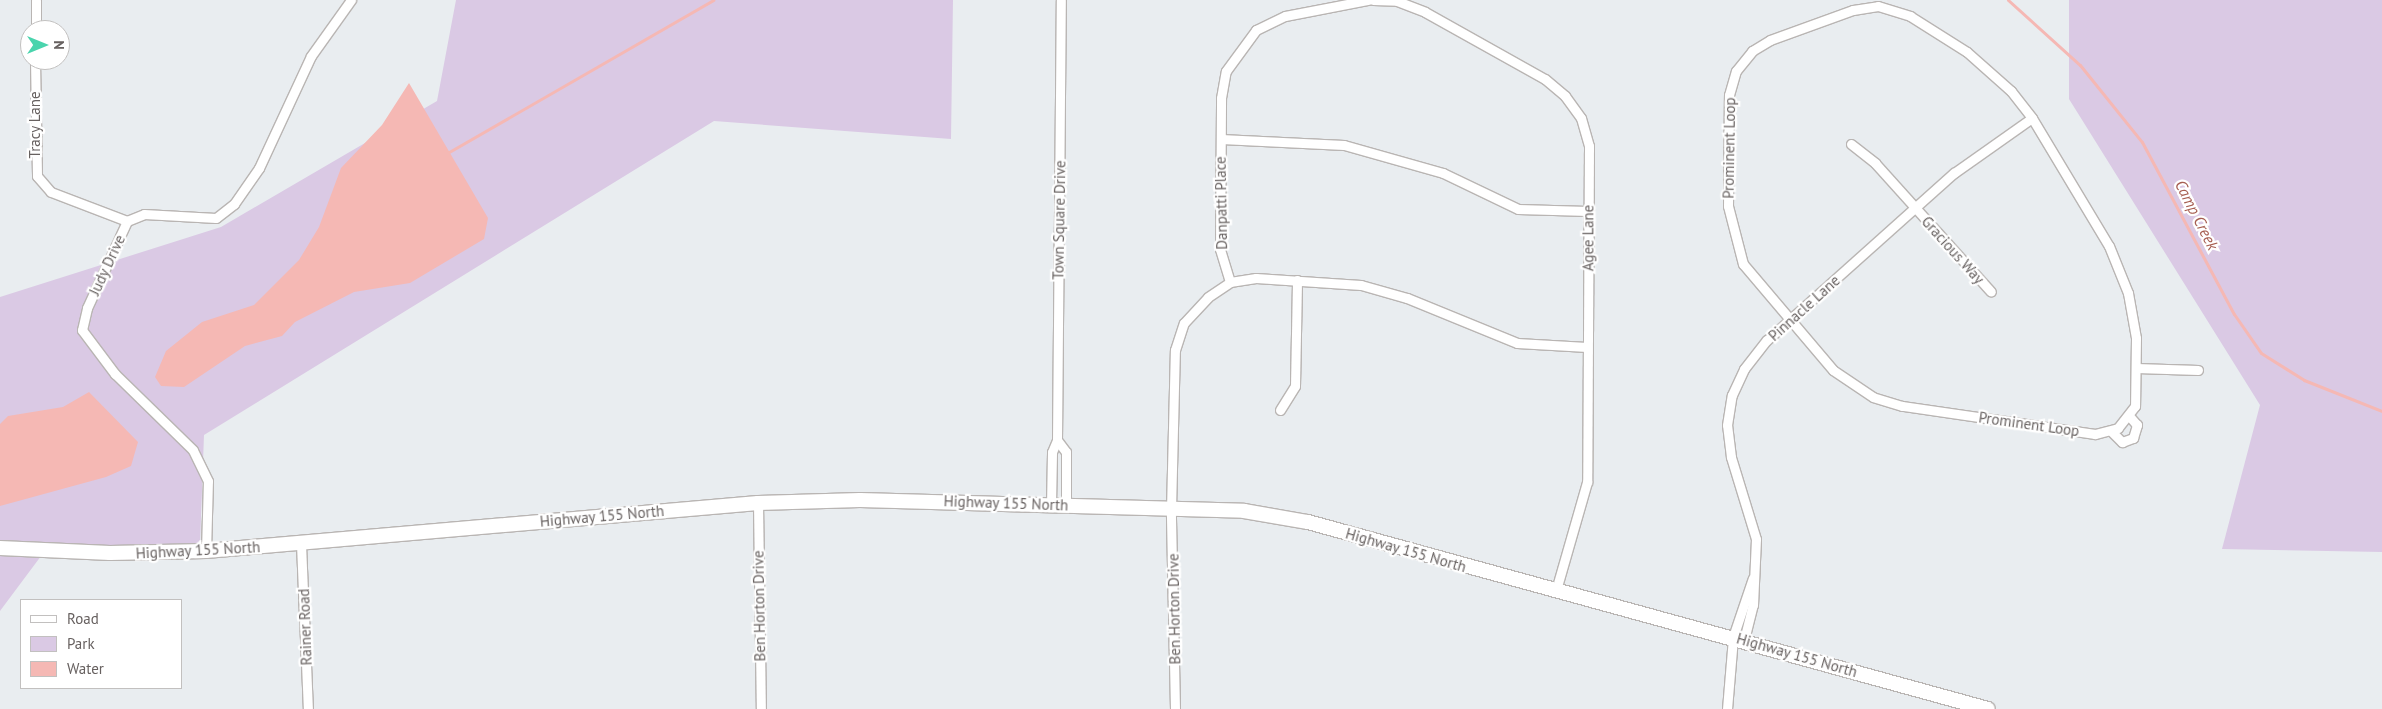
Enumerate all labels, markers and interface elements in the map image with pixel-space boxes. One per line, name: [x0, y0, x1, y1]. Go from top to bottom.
north arrow: [20, 20, 70, 70]
text: N: [50, 40, 68, 50]
street label: Tracy Lane: [26, 91, 44, 159]
street label: Prominent Loop: [1719, 97, 1739, 199]
street label: Danpatti Place: [1211, 156, 1231, 250]
street label: Town Square Drive: [1049, 160, 1069, 280]
water label: Camp Creek: [2171, 177, 2223, 253]
street label: Agee Lane: [1579, 205, 1597, 271]
street label: Gracious Way: [1918, 212, 1988, 288]
street label: Judy Drive: [85, 232, 129, 298]
street label: Pinnacle Lane: [1765, 271, 1843, 345]
street label: Prominent Loop: [1978, 408, 2080, 440]
street label: Highway 155 North: [943, 492, 1069, 514]
street label: Highway 155 North: [539, 502, 665, 530]
street label: Highway 155 North: [1343, 524, 1469, 576]
street label: Highway 155 North: [135, 538, 261, 562]
street label: Ben Horton Drive: [749, 550, 769, 662]
street label: Ben Horton Drive: [1164, 553, 1184, 665]
street label: Rainer Road: [295, 588, 315, 666]
legend: [20, 599, 182, 689]
text: Road: [67, 609, 99, 628]
street label: Highway 155 North: [1734, 629, 1860, 681]
text: Park: [67, 634, 95, 653]
text: Water: [67, 659, 104, 678]

